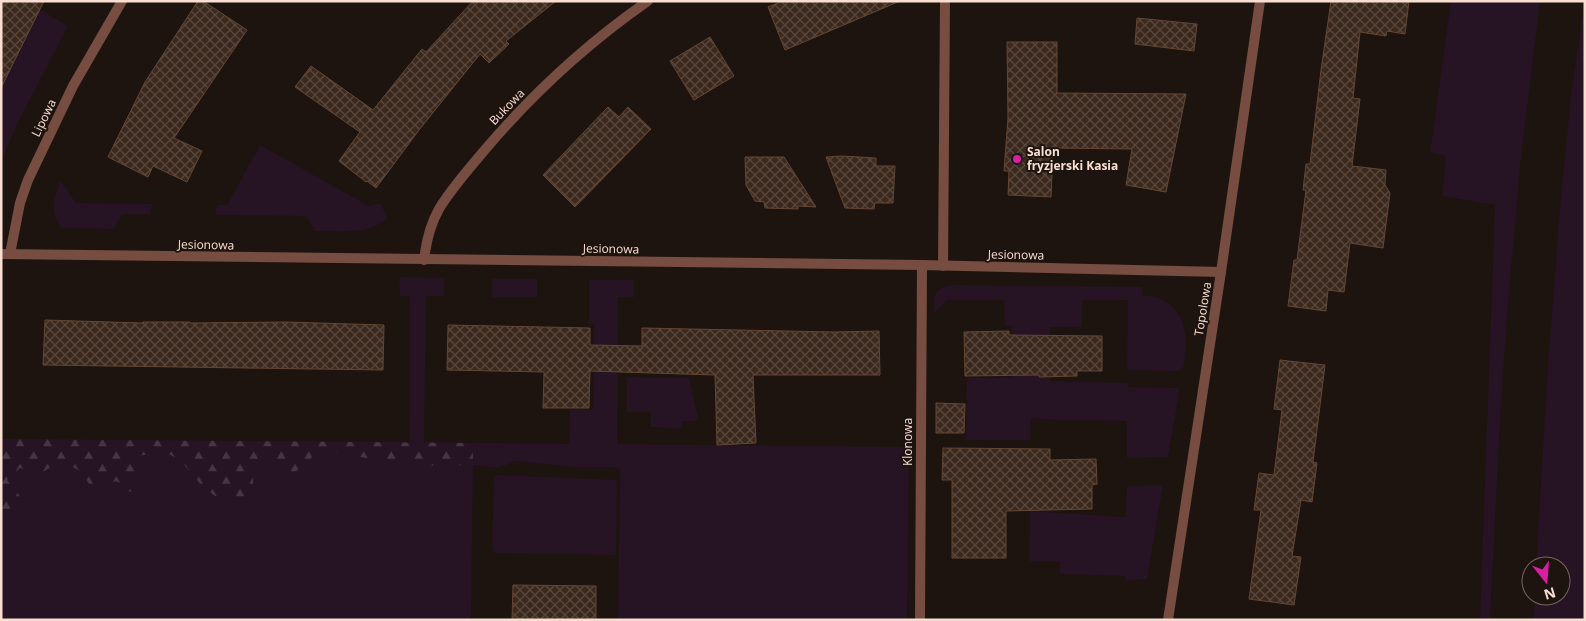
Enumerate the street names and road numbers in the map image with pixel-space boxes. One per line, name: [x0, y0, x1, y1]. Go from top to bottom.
street label: Bukowa: [485, 85, 528, 129]
street label: Lipowa: [27, 96, 60, 139]
street label: Jesionowa: [177, 235, 234, 253]
street label: Jesionowa: [582, 239, 639, 257]
street label: Jesionowa: [987, 245, 1044, 263]
street label: Topolowa: [1190, 281, 1215, 337]
street label: Klonowa: [899, 418, 916, 466]

